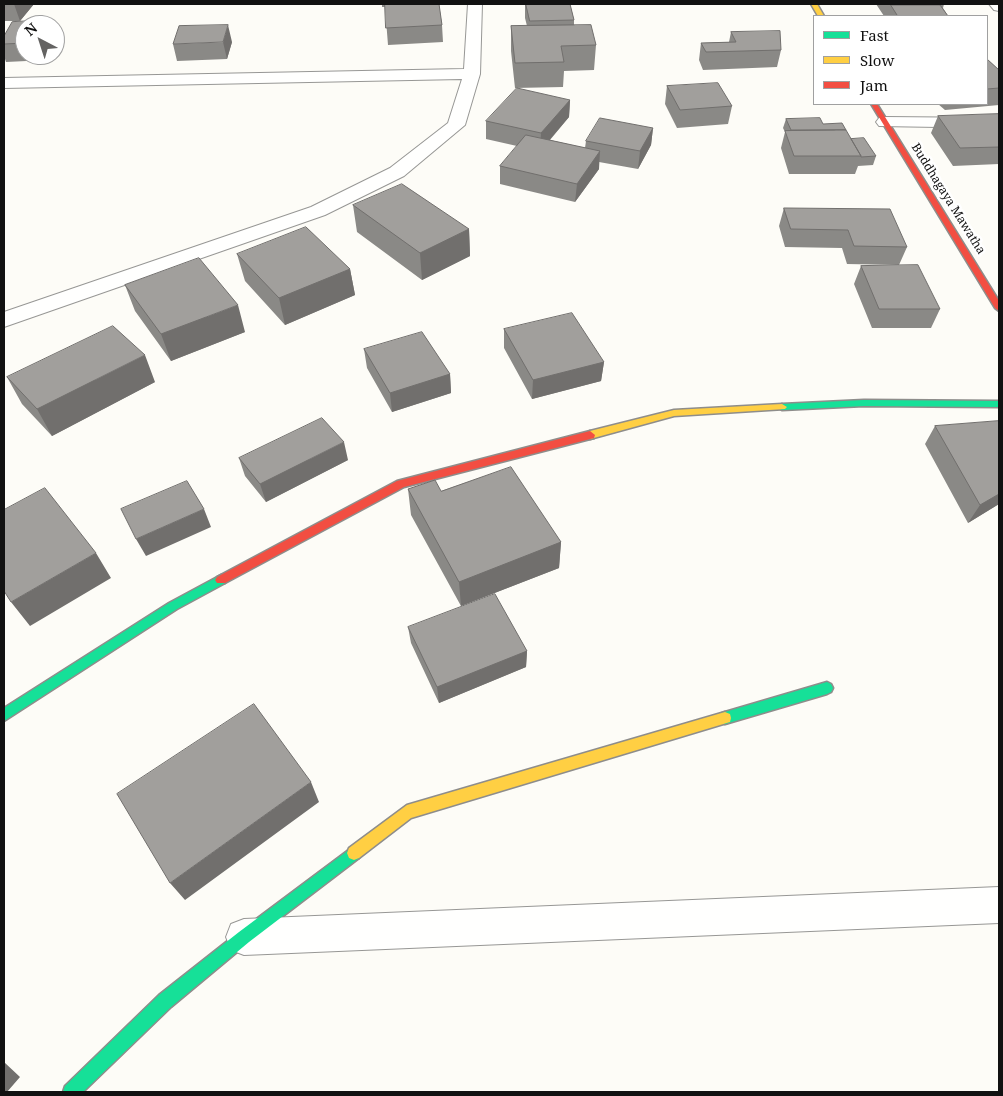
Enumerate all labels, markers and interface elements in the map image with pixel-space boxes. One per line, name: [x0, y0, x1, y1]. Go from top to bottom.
north arrow: [15, 15, 65, 65]
legend: [813, 15, 988, 105]
text: N: [20, 18, 41, 40]
text: Fast: [860, 25, 889, 45]
text: Slow: [860, 50, 894, 70]
text: Jam: [860, 75, 888, 95]
street label: Buddhagaya Mawatha: [908, 141, 988, 257]

